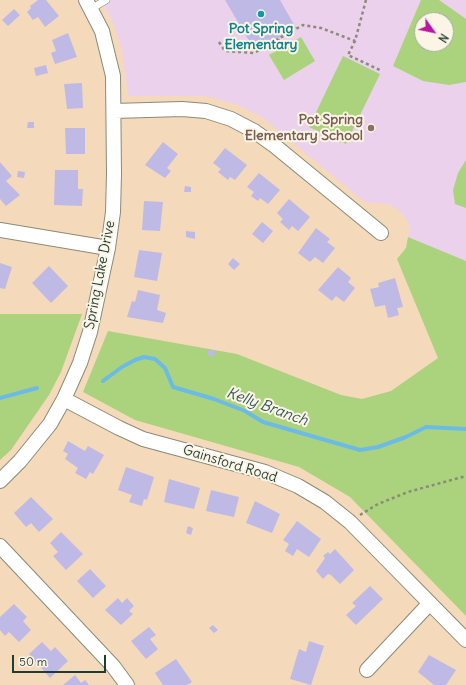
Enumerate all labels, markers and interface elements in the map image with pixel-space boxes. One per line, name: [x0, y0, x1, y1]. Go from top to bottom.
marker: Pot Spring Elementary: [256, 9, 266, 19]
north arrow: [414, 12, 454, 52]
place label: Pot Spring Elementary: [224, 21, 298, 54]
text: N: [435, 31, 451, 45]
place label: Pot Spring Elementary School: [245, 112, 363, 144]
marker: Pot Spring Elementary School: [366, 123, 376, 133]
street label: Spring Lake Drive: [81, 219, 119, 331]
water label: Kelly Branch: [224, 384, 310, 430]
street label: Gainsford Road: [181, 442, 279, 486]
scale bar: [14, 647, 108, 673]
text: 50 m: [19, 654, 47, 669]

